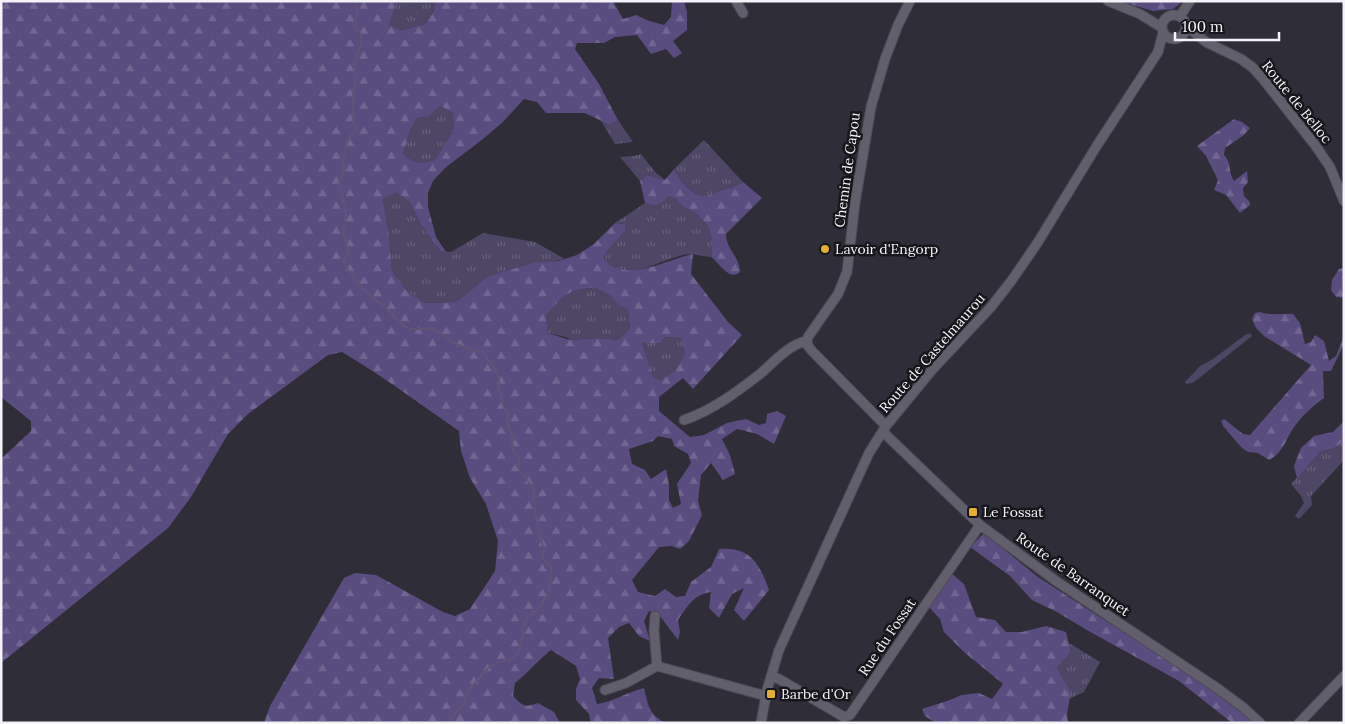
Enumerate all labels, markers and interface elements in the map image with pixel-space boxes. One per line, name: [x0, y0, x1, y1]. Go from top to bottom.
scale bar: [1175, 10, 1279, 42]
text: 100 m: [1182, 17, 1223, 36]
street label: Route de Belloc: [1258, 57, 1336, 147]
street label: Chemin de Capou: [830, 111, 864, 229]
place label: Lavoir d'Engorp: [835, 240, 938, 258]
marker: Lavoir d'Engorp: [819, 243, 831, 255]
street label: Route de Castelmaurou: [875, 290, 989, 416]
place label: Le Fossat: [983, 503, 1044, 521]
marker: Le Fossat: [967, 506, 979, 518]
street label: Route de Barranquet: [1013, 528, 1134, 620]
street label: Rue du Fossat: [854, 594, 920, 679]
place label: Barbe d'Or: [781, 685, 851, 703]
marker: Barbe d'Or: [765, 688, 777, 700]

